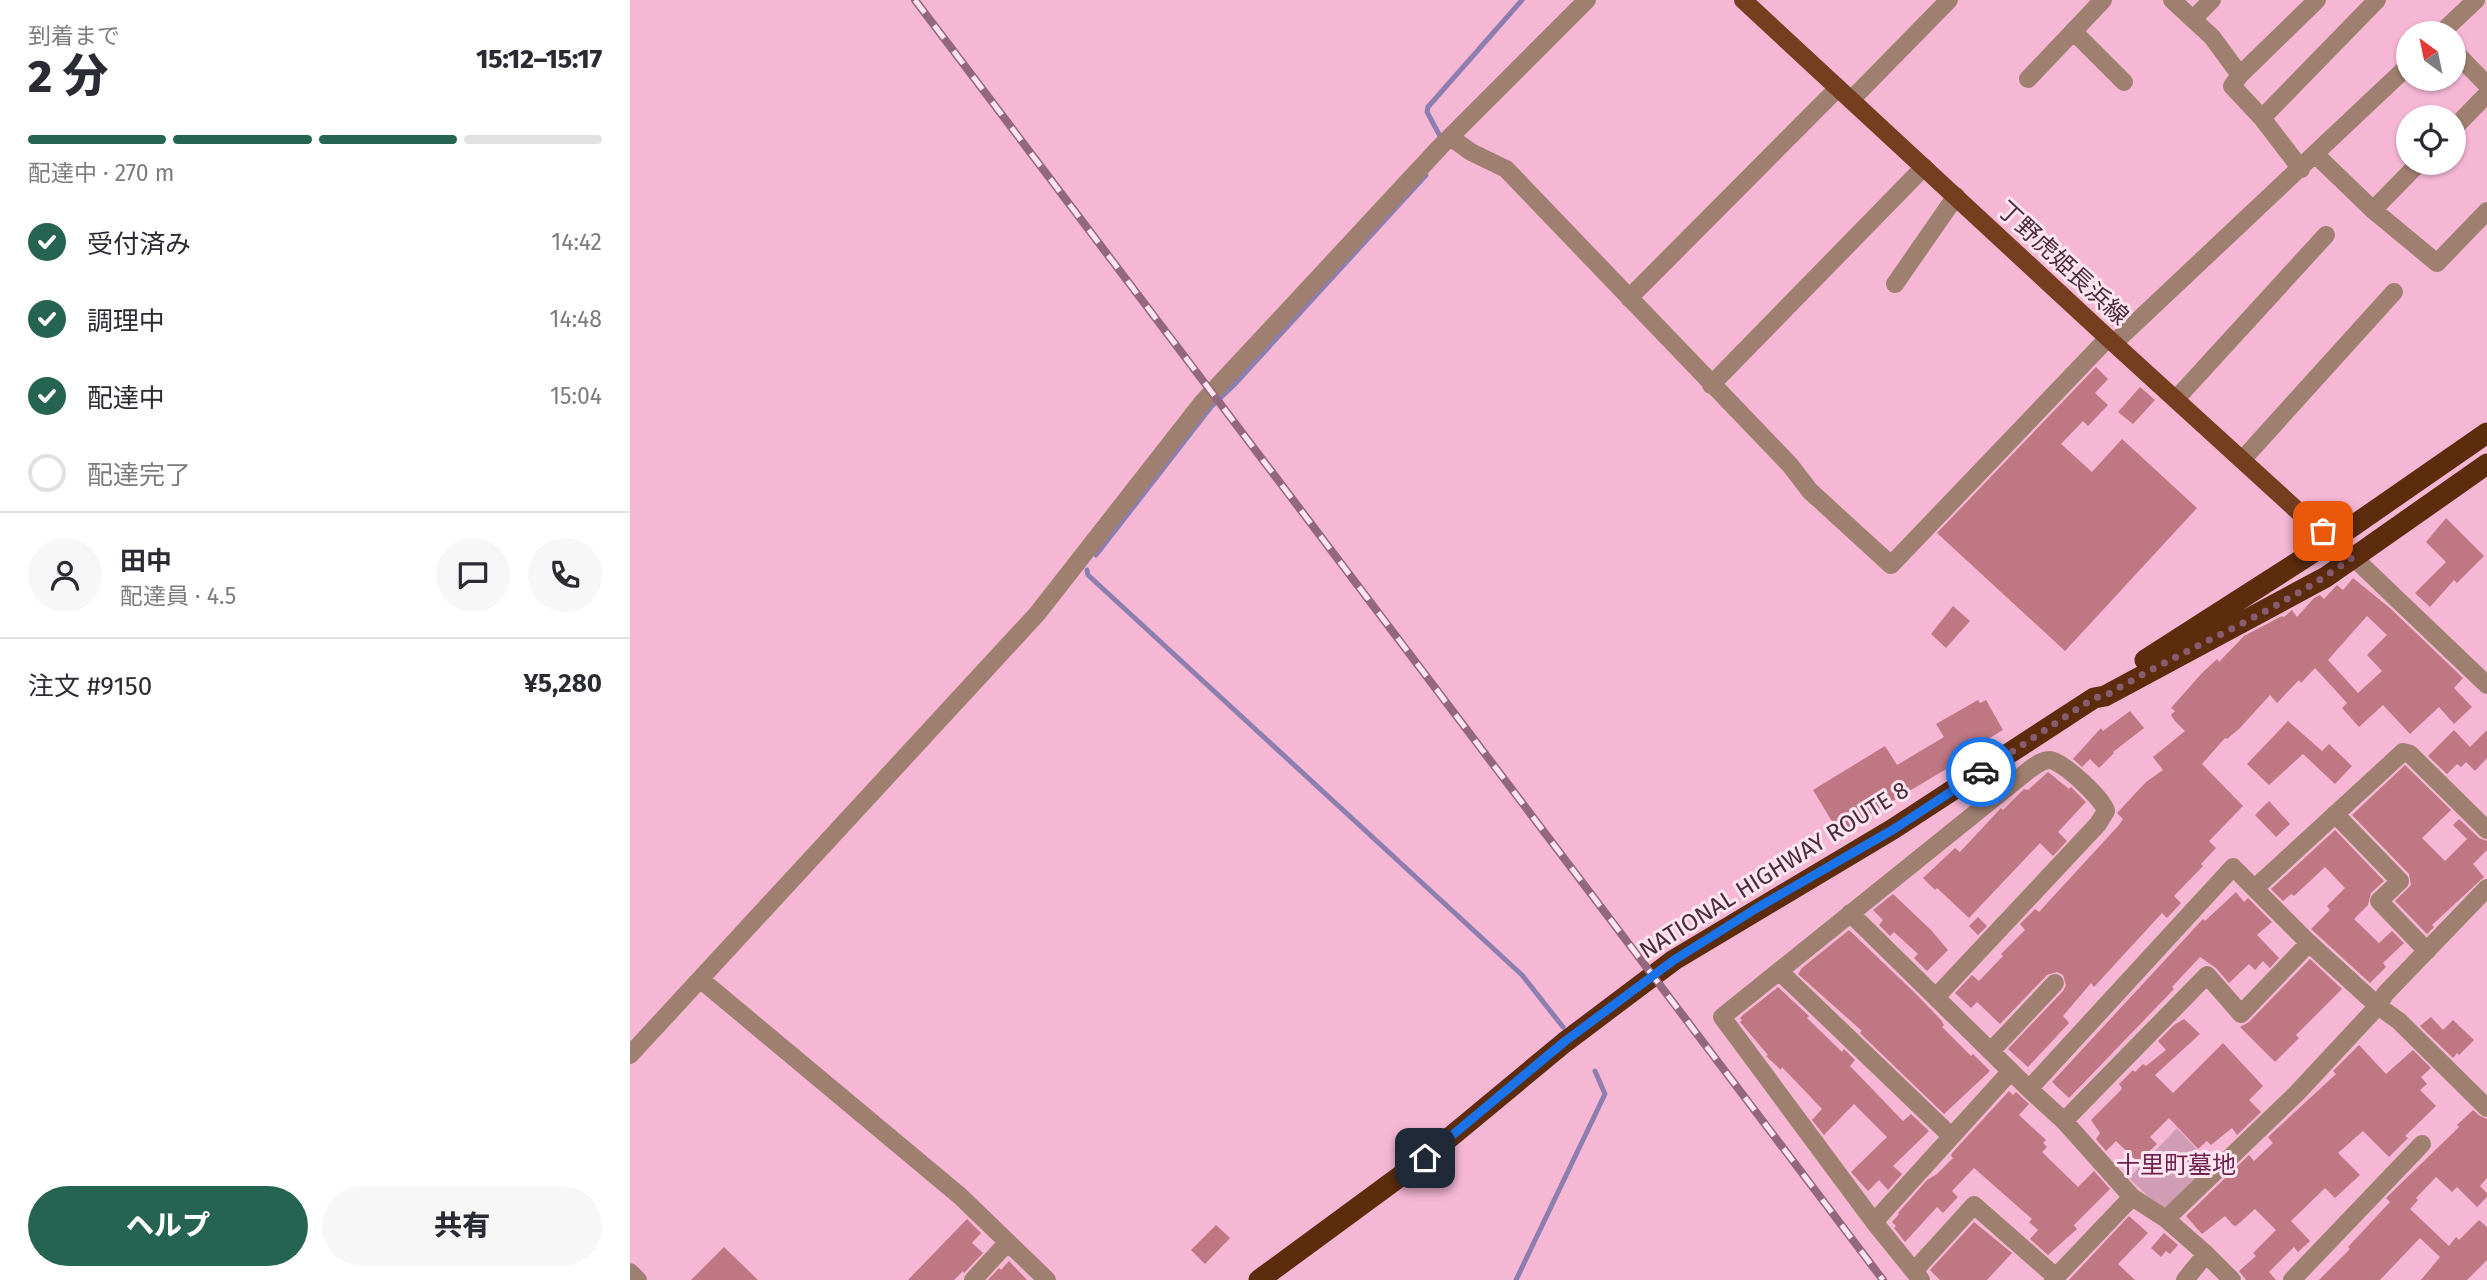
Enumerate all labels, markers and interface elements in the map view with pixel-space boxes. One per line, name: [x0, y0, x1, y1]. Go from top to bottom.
north arrow: [2396, 21, 2466, 91]
map controls: [2396, 21, 2466, 175]
text: 到着まで: [28, 22, 120, 50]
text: 15:12–15:17: [476, 44, 602, 75]
text: 2 分: [28, 49, 109, 104]
button: locate: [2396, 105, 2466, 175]
text: 配達中 · 270 m: [28, 159, 174, 187]
street label: 丁野虎姫長浜線: [1992, 195, 2134, 331]
icon: check: [28, 223, 66, 261]
text: 14:42: [551, 228, 602, 256]
text: 受付済み: [87, 229, 191, 260]
icon: check: [28, 300, 66, 338]
text: 14:48: [549, 305, 602, 333]
text: 調理中: [87, 306, 165, 337]
icon: check: [28, 377, 66, 415]
text: 15:04: [550, 382, 602, 410]
text: 配達中: [87, 383, 165, 414]
text: 配達完了: [87, 460, 191, 491]
pin: [2293, 501, 2353, 561]
icon: bag: [2304, 512, 2342, 550]
button: person: [28, 538, 102, 612]
button: chat: [436, 538, 510, 612]
button: phone: [528, 538, 602, 612]
text: 田中: [120, 546, 172, 577]
text: 配達員 · 4.5: [120, 582, 236, 610]
text: ¥5,280: [524, 668, 602, 699]
text: 注文 #9150: [28, 671, 152, 702]
courier: [1946, 737, 2016, 807]
icon: car: [1962, 753, 2000, 791]
street label: NATIONAL HIGHWAY ROUTE 8: [1634, 775, 1914, 965]
pin: [1395, 1128, 1455, 1188]
icon: home: [1406, 1139, 1444, 1177]
park label: 十里町墓地: [2116, 1151, 2236, 1179]
button: ヘルプ: [28, 1186, 308, 1266]
button: 共有: [322, 1186, 602, 1266]

